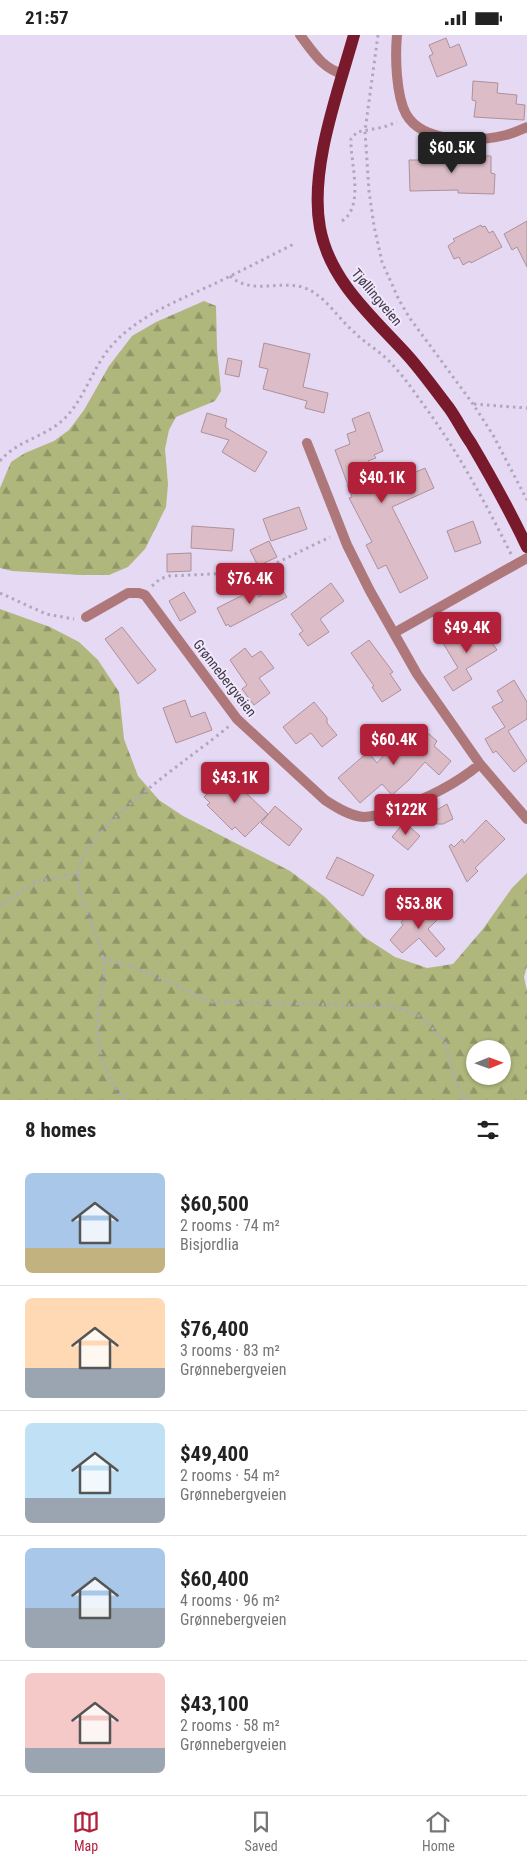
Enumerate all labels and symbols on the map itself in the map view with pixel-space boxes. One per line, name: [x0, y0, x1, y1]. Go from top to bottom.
pin: $60.5K: [411, 131, 493, 174]
street label: Tjøllingveien: [348, 265, 406, 329]
pin: $40.1K: [341, 461, 423, 504]
pin: $76.4K: [209, 563, 291, 605]
pin: $49.4K: [426, 611, 508, 654]
street label: Grønnebergveien: [190, 636, 260, 720]
pin: $60.4K: [353, 723, 435, 766]
pin: $43.1K: [194, 761, 276, 804]
pin: $122K: [371, 793, 441, 836]
pin: $53.8K: [378, 887, 460, 930]
north arrow: [466, 1040, 511, 1085]

